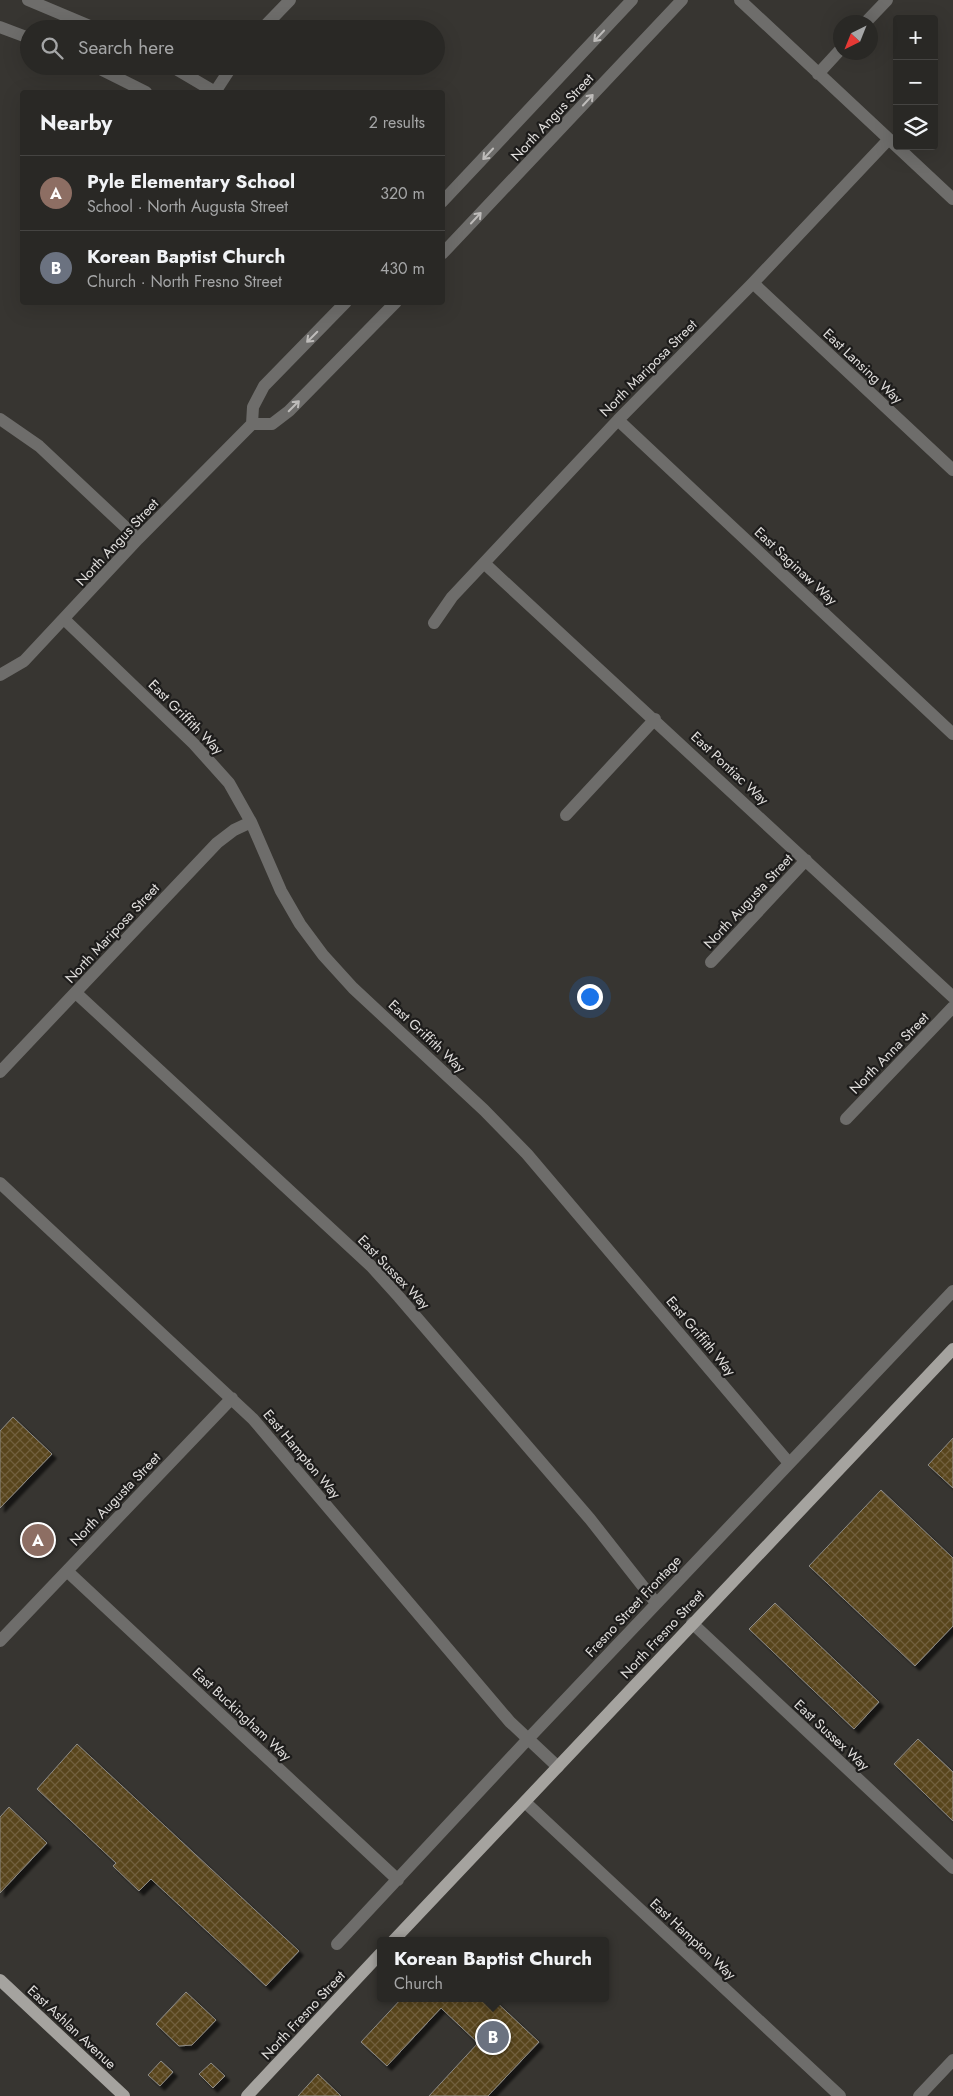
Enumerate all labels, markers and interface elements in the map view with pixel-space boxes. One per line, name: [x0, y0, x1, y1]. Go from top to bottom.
north arrow: [833, 15, 878, 60]
map controls: [893, 15, 938, 150]
button: +: [893, 15, 938, 60]
search box: [20, 20, 445, 75]
one-way arrow: [593, 29, 605, 42]
icon: search: [38, 34, 66, 62]
text: Search here: [78, 34, 174, 61]
button: −: [893, 60, 938, 105]
street label: North Angus Street: [506, 68, 598, 165]
one-way arrow: [582, 94, 594, 107]
button: layers: [893, 105, 938, 150]
text: Nearby: [40, 108, 112, 138]
text: 2 results: [369, 111, 425, 134]
one-way arrow: [482, 148, 494, 160]
text: Pyle Elementary School: [87, 168, 295, 195]
text: A: [50, 182, 62, 205]
text: 320 m: [380, 182, 425, 205]
text: School · North Augusta Street: [87, 195, 288, 218]
one-way arrow: [470, 212, 482, 225]
text: Korean Baptist Church: [87, 243, 285, 270]
text: B: [51, 257, 61, 280]
text: 430 m: [380, 257, 425, 280]
text: Church · North Fresno Street: [87, 270, 282, 293]
street label: North Mariposa Street: [595, 314, 702, 421]
street label: East Lansing Way: [819, 324, 908, 409]
one-way arrow: [306, 331, 318, 344]
one-way arrow: [288, 400, 300, 412]
street label: North Angus Street: [71, 493, 163, 590]
street label: East Saginaw Way: [750, 522, 842, 610]
street label: East Griffith Way: [144, 675, 229, 760]
street label: East Pontiac Way: [687, 727, 774, 810]
street label: North Augusta Street: [699, 849, 798, 953]
street label: North Mariposa Street: [60, 878, 164, 987]
your location: [577, 984, 603, 1010]
street label: East Griffith Way: [384, 995, 471, 1078]
street label: North Anna Street: [845, 1007, 934, 1098]
street label: East Sussex Way: [353, 1230, 435, 1314]
street label: East Griffith Way: [662, 1292, 741, 1381]
street label: East Hampton Way: [259, 1405, 346, 1504]
street label: North Augusta Street: [65, 1447, 165, 1550]
pin: A: [22, 1521, 54, 1559]
street label: Fresno Street Frontage: [580, 1551, 686, 1661]
street label: North Fresno Street: [615, 1585, 709, 1683]
street label: East Buckingham Way: [188, 1663, 297, 1766]
street label: East Sussex Way: [790, 1695, 875, 1776]
street label: East Hampton Way: [646, 1894, 741, 1985]
popup: [377, 1937, 609, 2002]
text: Korean Baptist Church: [394, 1945, 592, 1972]
street label: North Fresno Street: [256, 1966, 350, 2064]
text: Church: [394, 1972, 443, 1995]
street label: East Ashlan Avenue: [23, 1980, 121, 2074]
pin: B: [477, 2018, 509, 2056]

